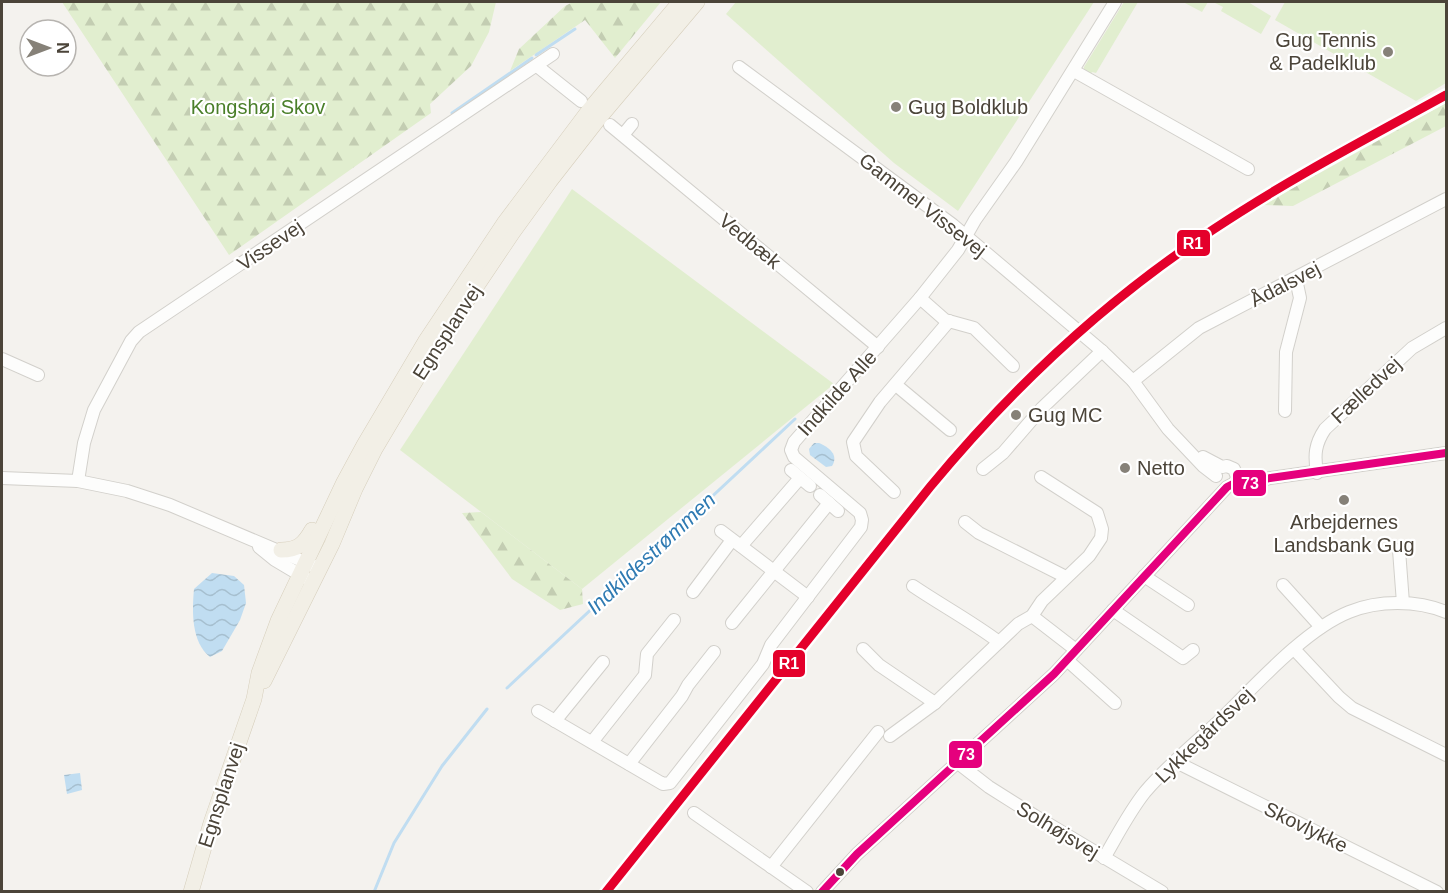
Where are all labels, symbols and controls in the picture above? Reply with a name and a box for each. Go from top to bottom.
north arrow [18,18,78,78]
place label: Gug Tennis & Padelklub [1269,29,1376,74]
text: N [54,42,71,54]
marker: Gug Tennis & Padelklub [1381,45,1395,59]
park label: Kongshøj Skov [191,96,325,118]
place label: Gug Boldklub [908,96,1028,118]
marker: Gug Boldklub [889,100,903,114]
street label: Gammel Vissevej [855,149,991,261]
street label: Vedbæk [715,209,786,274]
street label: Vissevej [233,215,307,275]
line badge: R1 [1176,229,1211,257]
text: R1 [1183,235,1203,252]
street label: Ådalsvej [1246,257,1324,311]
street label: Egnsplanvej [408,280,486,384]
street label: Indkilde Alle [793,346,881,440]
street label: Fælledvej [1327,352,1405,428]
place label: Gug MC [1028,404,1102,426]
marker: Gug MC [1009,408,1023,422]
place label: Netto [1137,457,1185,479]
marker: Netto [1118,461,1132,475]
line badge: 73 [1232,469,1267,497]
text: 73 [1241,475,1259,492]
water label: Indkildestrømmen [582,488,720,618]
marker: Arbejdernes Landsbank Gug [1337,493,1351,507]
place label: Arbejdernes Landsbank Gug [1273,511,1415,556]
line badge: R1 [772,649,806,678]
text: R1 [779,655,799,672]
street label: Lykkegårdsvej [1151,683,1257,787]
street label: Egnsplanvej [194,740,248,850]
line badge: 73 [948,740,983,769]
text: 73 [957,746,975,763]
street label: Solhøjsvej [1013,797,1103,863]
street label: Skovlykke [1261,797,1351,857]
unlabelled marker [834,866,846,878]

